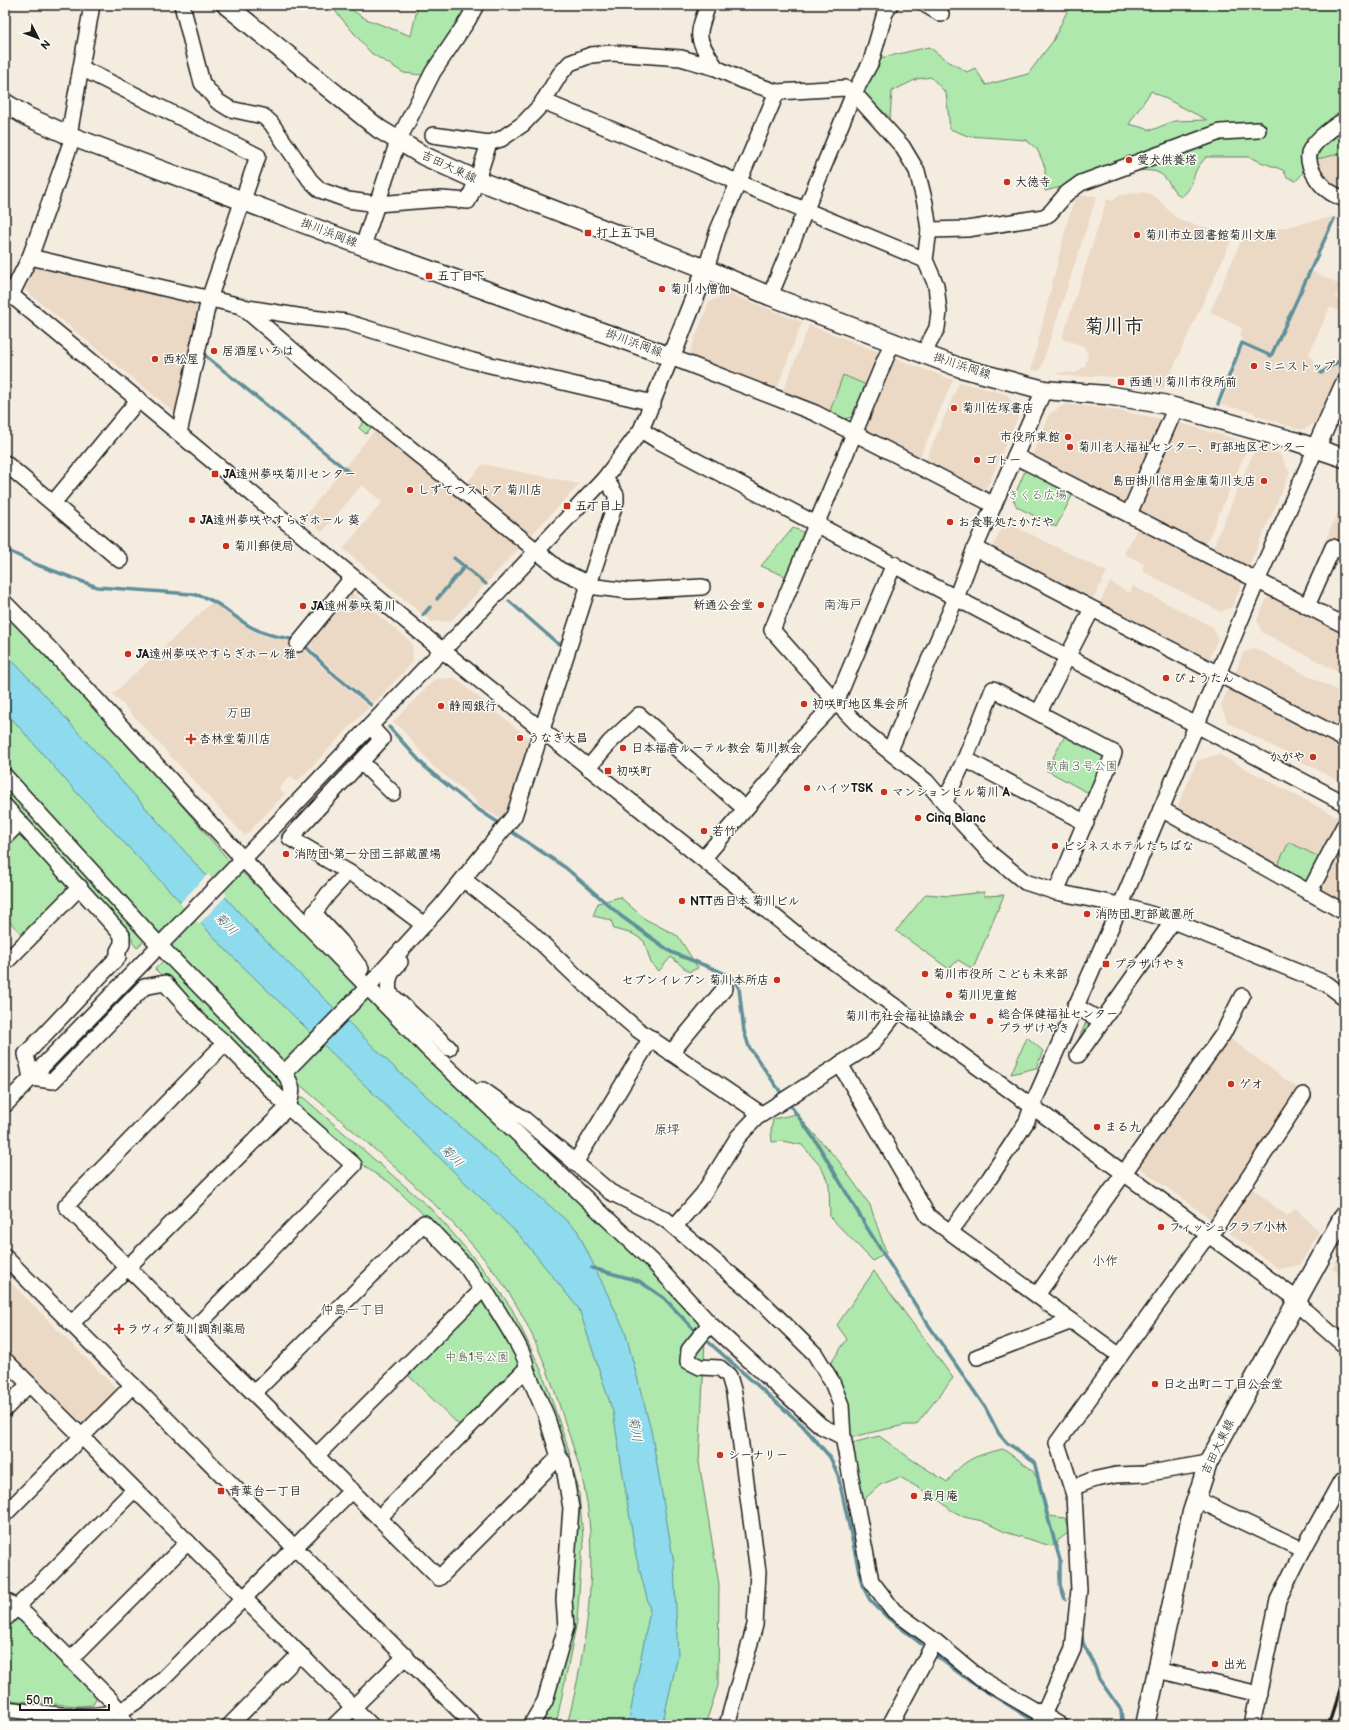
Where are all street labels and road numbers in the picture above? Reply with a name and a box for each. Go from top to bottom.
street label: 吉田大東線 [419,148,479,186]
street label: 掛川浜岡線 [298,215,360,251]
street label: 掛川浜岡線 [603,326,665,360]
street label: 掛川浜岡線 [931,350,993,382]
street label: 吉田大東線 [1198,1417,1238,1477]

